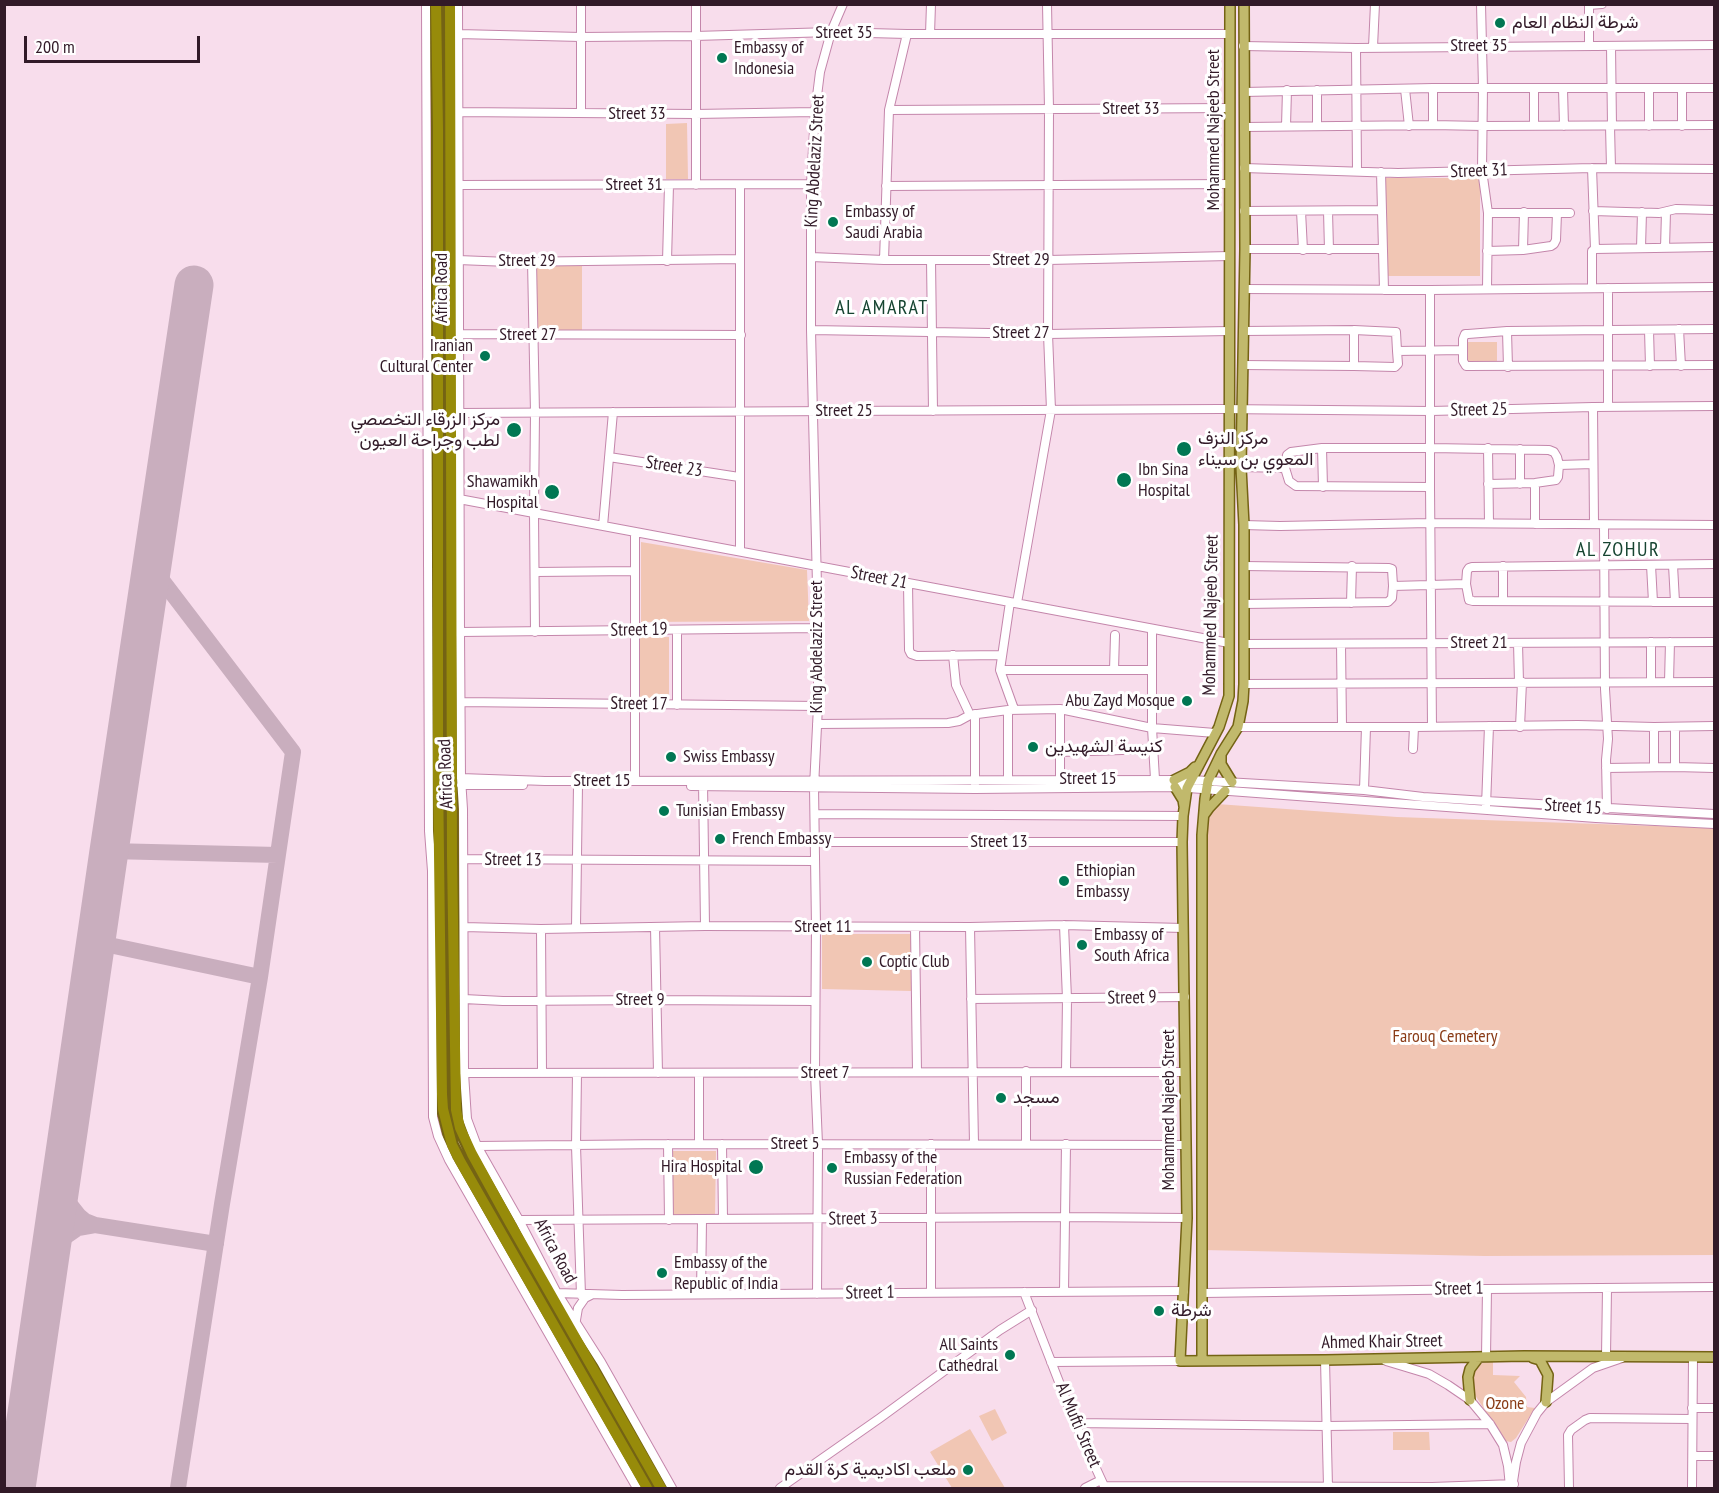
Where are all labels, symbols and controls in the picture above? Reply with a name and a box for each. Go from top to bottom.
place label: شرطة النظام العام [1512,12,1638,34]
marker: شرطة النظام العام [1493,16,1507,30]
street label: Street 35 [815,22,873,44]
scale bar [27,24,202,62]
text: 200 m [35,35,75,58]
street label: Street 35 [1450,35,1508,57]
place label: Embassy of Indonesia [734,37,803,80]
street label: Mohammed Najeeb Street [1203,49,1225,211]
marker: Embassy of Indonesia [715,51,729,65]
street label: King Abdelaziz Street [801,94,829,228]
street label: Street 33 [1102,98,1160,120]
street label: Street 33 [608,103,666,125]
street label: Street 31 [1450,159,1508,183]
street label: Street 31 [605,174,663,196]
place label: Embassy of Saudi Arabia [845,201,923,244]
marker: Embassy of Saudi Arabia [826,215,840,229]
street label: Street 29 [992,249,1050,271]
street label: Street 29 [498,250,556,272]
street label: Africa Road [431,253,453,323]
district label: AL AMARAT [835,296,929,320]
street label: Street 27 [992,322,1050,344]
street label: Street 27 [499,324,557,346]
place label: Iranian Cultural Center [380,335,473,378]
marker: Iranian Cultural Center [478,349,492,363]
street label: Street 25 [1450,399,1508,421]
street label: Street 25 [815,400,873,422]
place label: مركز الزرقاء التخصصي لطب وجراحة العيون [351,409,500,452]
marker: مركز الزرقاء التخصصي لطب وجراحة العيون [505,421,523,439]
place label: مركز النزف المعوي بن سيناء [1198,428,1313,470]
marker: مركز النزف المعوي بن سيناء [1175,440,1193,458]
street label: Street 23 [644,452,704,482]
place label: Ibn Sina Hospital [1138,459,1190,502]
place label: Shawamikh Hospital [467,471,538,514]
marker: Ibn Sina Hospital [1115,471,1133,489]
marker: Shawamikh Hospital [543,483,561,501]
street label: Mohammed Najeeb Street [1199,534,1223,696]
district label: AL ZOHUR [1576,538,1660,562]
street label: Street 21 [849,562,909,594]
street label: King Abdelaziz Street [806,580,828,714]
street label: Street 19 [610,619,668,641]
street label: Street 21 [1450,632,1508,654]
place label: Abu Zayd Mosque [1066,690,1175,712]
street label: Street 17 [610,693,668,715]
marker: Abu Zayd Mosque [1180,694,1194,708]
place label: كنيسة الشهيدين [1045,736,1163,758]
street label: Africa Road [434,739,458,809]
marker: كنيسة الشهيدين [1026,740,1040,754]
place label: Swiss Embassy [683,746,775,768]
marker: Swiss Embassy [664,750,678,764]
street label: Street 15 [1059,768,1117,790]
street label: Street 15 [573,770,631,792]
street label: Street 15 [1544,794,1602,820]
place label: Tunisian Embassy [676,800,784,822]
marker: Tunisian Embassy [657,804,671,818]
place label: French Embassy [732,828,831,850]
street label: Street 13 [970,831,1028,853]
marker: French Embassy [713,832,727,846]
street label: Street 13 [484,849,542,871]
place label: Ethiopian Embassy [1076,860,1135,902]
marker: Ethiopian Embassy [1057,874,1071,888]
street label: Street 11 [794,916,852,938]
place label: Embassy of South Africa [1094,924,1170,966]
marker: Embassy of South Africa [1075,938,1089,952]
place label: Coptic Club [879,951,949,973]
marker: Coptic Club [860,955,874,969]
street label: Street 9 [1107,987,1157,1009]
street label: Street 9 [615,989,665,1011]
park label: Farouq Cemetery [1392,1026,1498,1048]
street label: Mohammed Najeeb Street [1158,1029,1180,1191]
street label: Street 7 [800,1062,850,1084]
place label: مسجد [1013,1087,1060,1109]
marker: مسجد [994,1091,1008,1105]
street label: Street 5 [770,1133,820,1155]
place label: Embassy of the Russian Federation [844,1147,962,1190]
place label: Hira Hospital [661,1156,742,1178]
marker: Hira Hospital [747,1158,765,1176]
marker: Embassy of the Russian Federation [825,1161,839,1175]
street label: Street 3 [828,1208,878,1230]
street label: Africa Road [529,1215,581,1287]
place label: Embassy of the Republic of India [674,1252,778,1294]
marker: Embassy of the Republic of India [655,1266,669,1280]
street label: Street 1 [1434,1278,1484,1300]
street label: Street 1 [845,1282,895,1304]
place label: شرطة [1171,1300,1212,1322]
marker: شرطة [1152,1304,1166,1318]
street label: Ahmed Khair Street [1321,1330,1443,1354]
place label: All Saints Cathedral [938,1334,998,1376]
marker: All Saints Cathedral [1003,1348,1017,1362]
street label: Al Mufti Street [1050,1379,1106,1471]
park label: Ozone [1486,1393,1524,1415]
place label: ملعب اكاديمية كرة القدم [784,1459,956,1481]
marker: ملعب اكاديمية كرة القدم [961,1463,975,1477]

